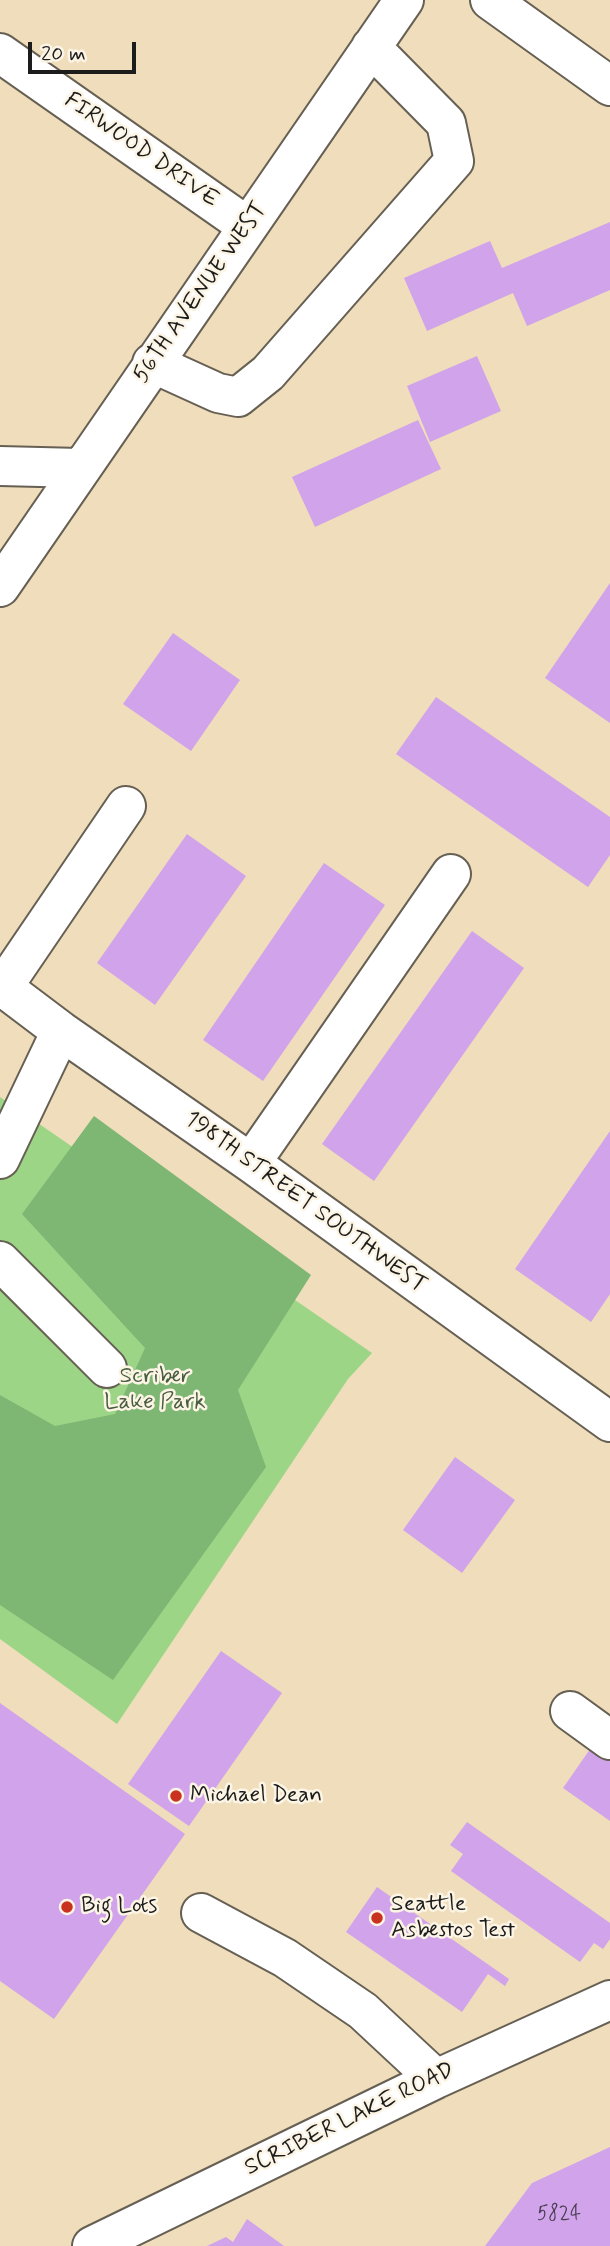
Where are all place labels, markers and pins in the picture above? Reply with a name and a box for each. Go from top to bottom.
place label: Michael Dean [190,1782,322,1810]
marker: Michael Dean [168,1788,184,1804]
place label: Seattle Asbestos Test [391,1891,515,1945]
place label: Big Lots [81,1893,157,1921]
marker: Big Lots [59,1899,75,1915]
marker: Seattle Asbestos Test [369,1910,385,1926]

